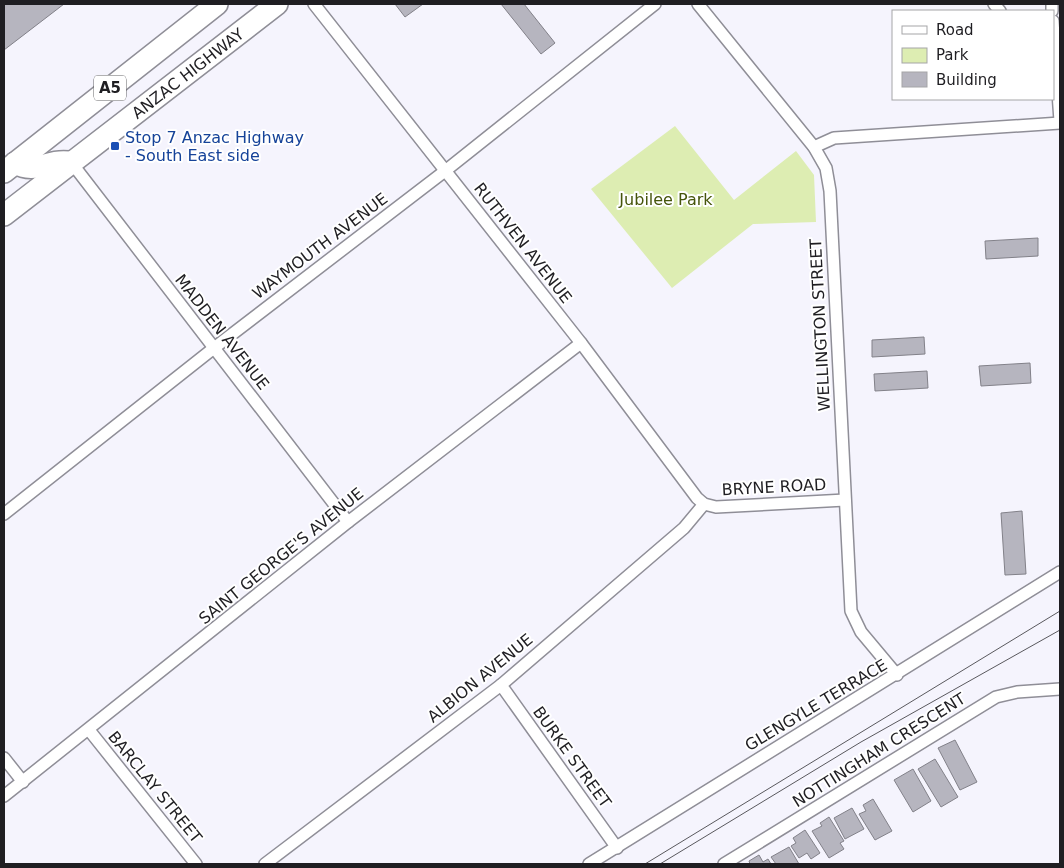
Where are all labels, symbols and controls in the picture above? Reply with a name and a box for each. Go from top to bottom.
legend [892,10,1054,100]
text: Road [936,21,974,39]
street label: ANZAC HIGHWAY [128,24,248,122]
text: Park [936,46,969,64]
text: Building [936,71,997,89]
road number: A5 [94,76,126,100]
place label: Stop 7 Anzac Highway - South East side [125,128,304,165]
marker: Stop 7 Anzac Highway - South East side [109,140,121,152]
street label: RUTHVEN AVENUE [470,179,576,307]
street label: WAYMOUTH AVENUE [249,189,391,303]
park label: Jubilee Park [618,190,713,209]
street label: WELLINGTON STREET [806,238,834,412]
street label: MADDEN AVENUE [171,270,273,394]
street label: BRYNE ROAD [721,475,827,499]
street label: SAINT GEORGE'S AVENUE [195,484,367,628]
street label: ALBION AVENUE [424,630,536,726]
street label: GLENGYLE TERRACE [742,655,890,755]
street label: NOTTINGHAM CRESCENT [789,689,969,811]
street label: BURKE STREET [529,703,615,812]
street label: BARCLAY STREET [104,727,206,847]

